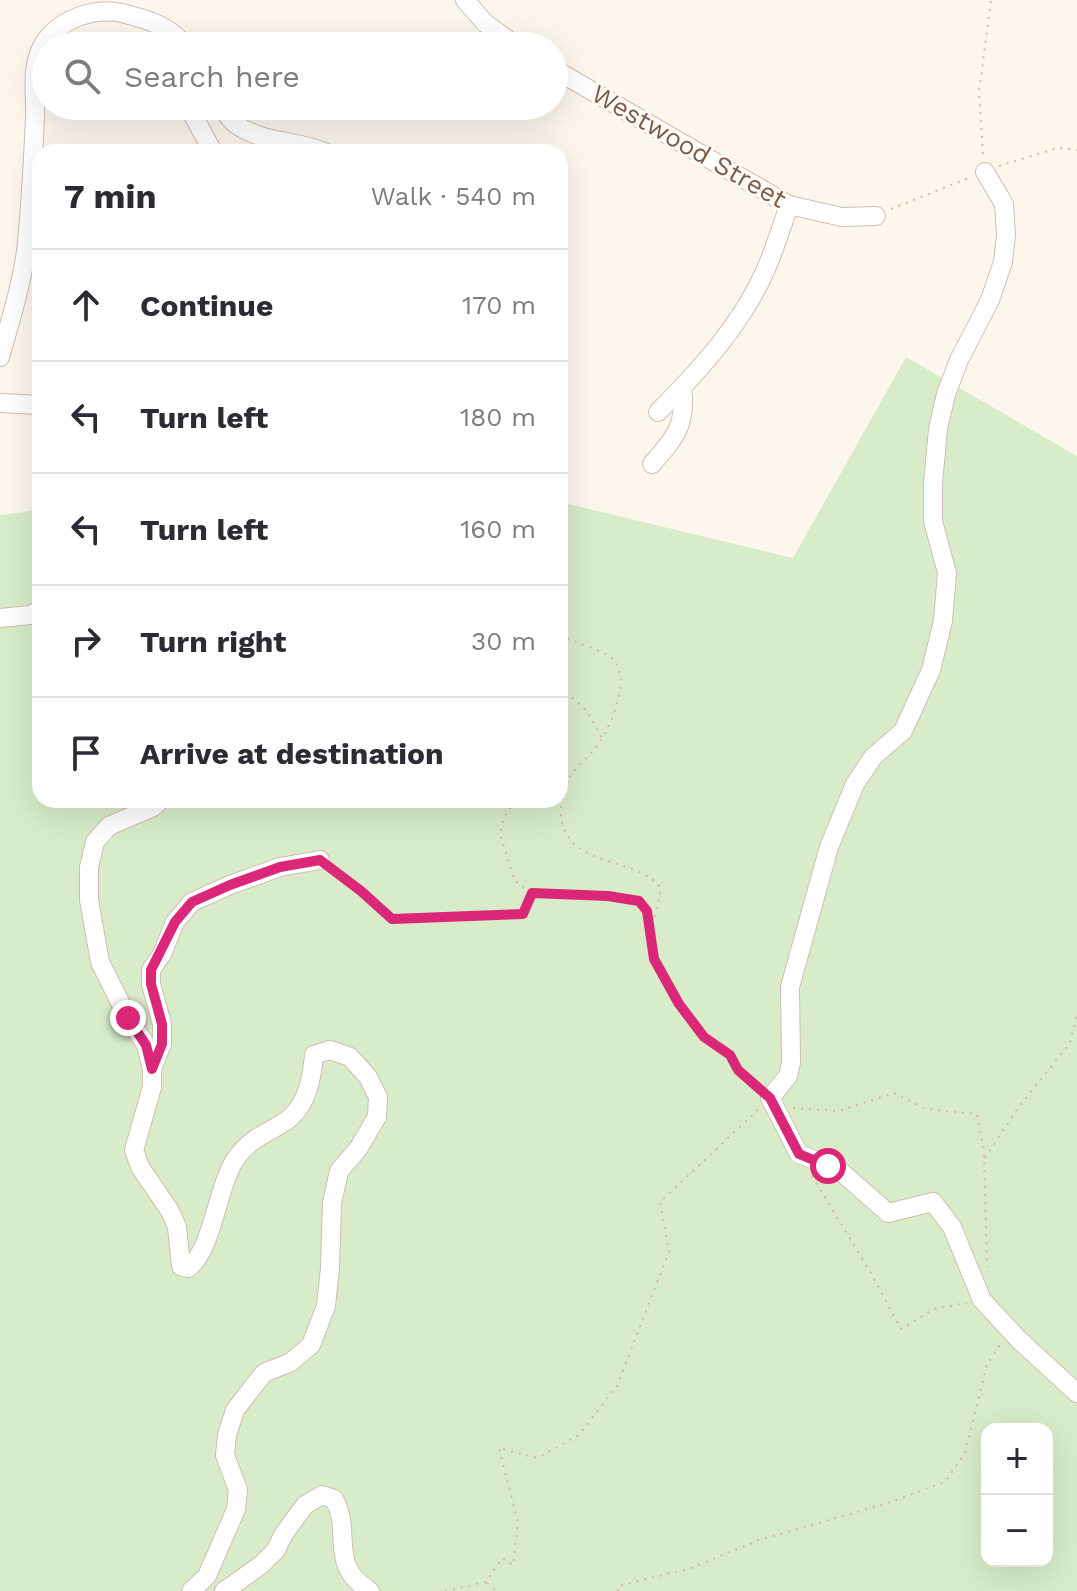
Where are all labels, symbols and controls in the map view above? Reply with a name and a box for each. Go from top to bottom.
search box [32,32,568,120]
icon: search [60,54,104,98]
text: Search here [124,59,300,94]
street label: Westwood Street [586,78,792,214]
text: 7 min [64,176,157,216]
text: Walk · 540 m [371,181,536,211]
icon: ahead [64,283,108,327]
text: Continue [140,288,273,323]
text: 170 m [462,290,536,320]
icon: left [64,395,108,439]
text: Turn left [140,400,268,435]
text: 180 m [460,402,536,432]
icon: left [64,507,108,551]
text: Turn left [140,512,268,547]
text: 160 m [460,514,536,544]
icon: right [64,619,108,663]
text: Turn right [140,624,286,659]
text: 30 m [471,626,536,656]
icon: arrive [64,731,108,775]
text: Arrive at destination [140,736,444,771]
route end [110,1000,146,1036]
route start [810,1148,846,1184]
map controls [981,1423,1053,1567]
button: + [981,1423,1053,1495]
button: − [981,1495,1053,1567]

